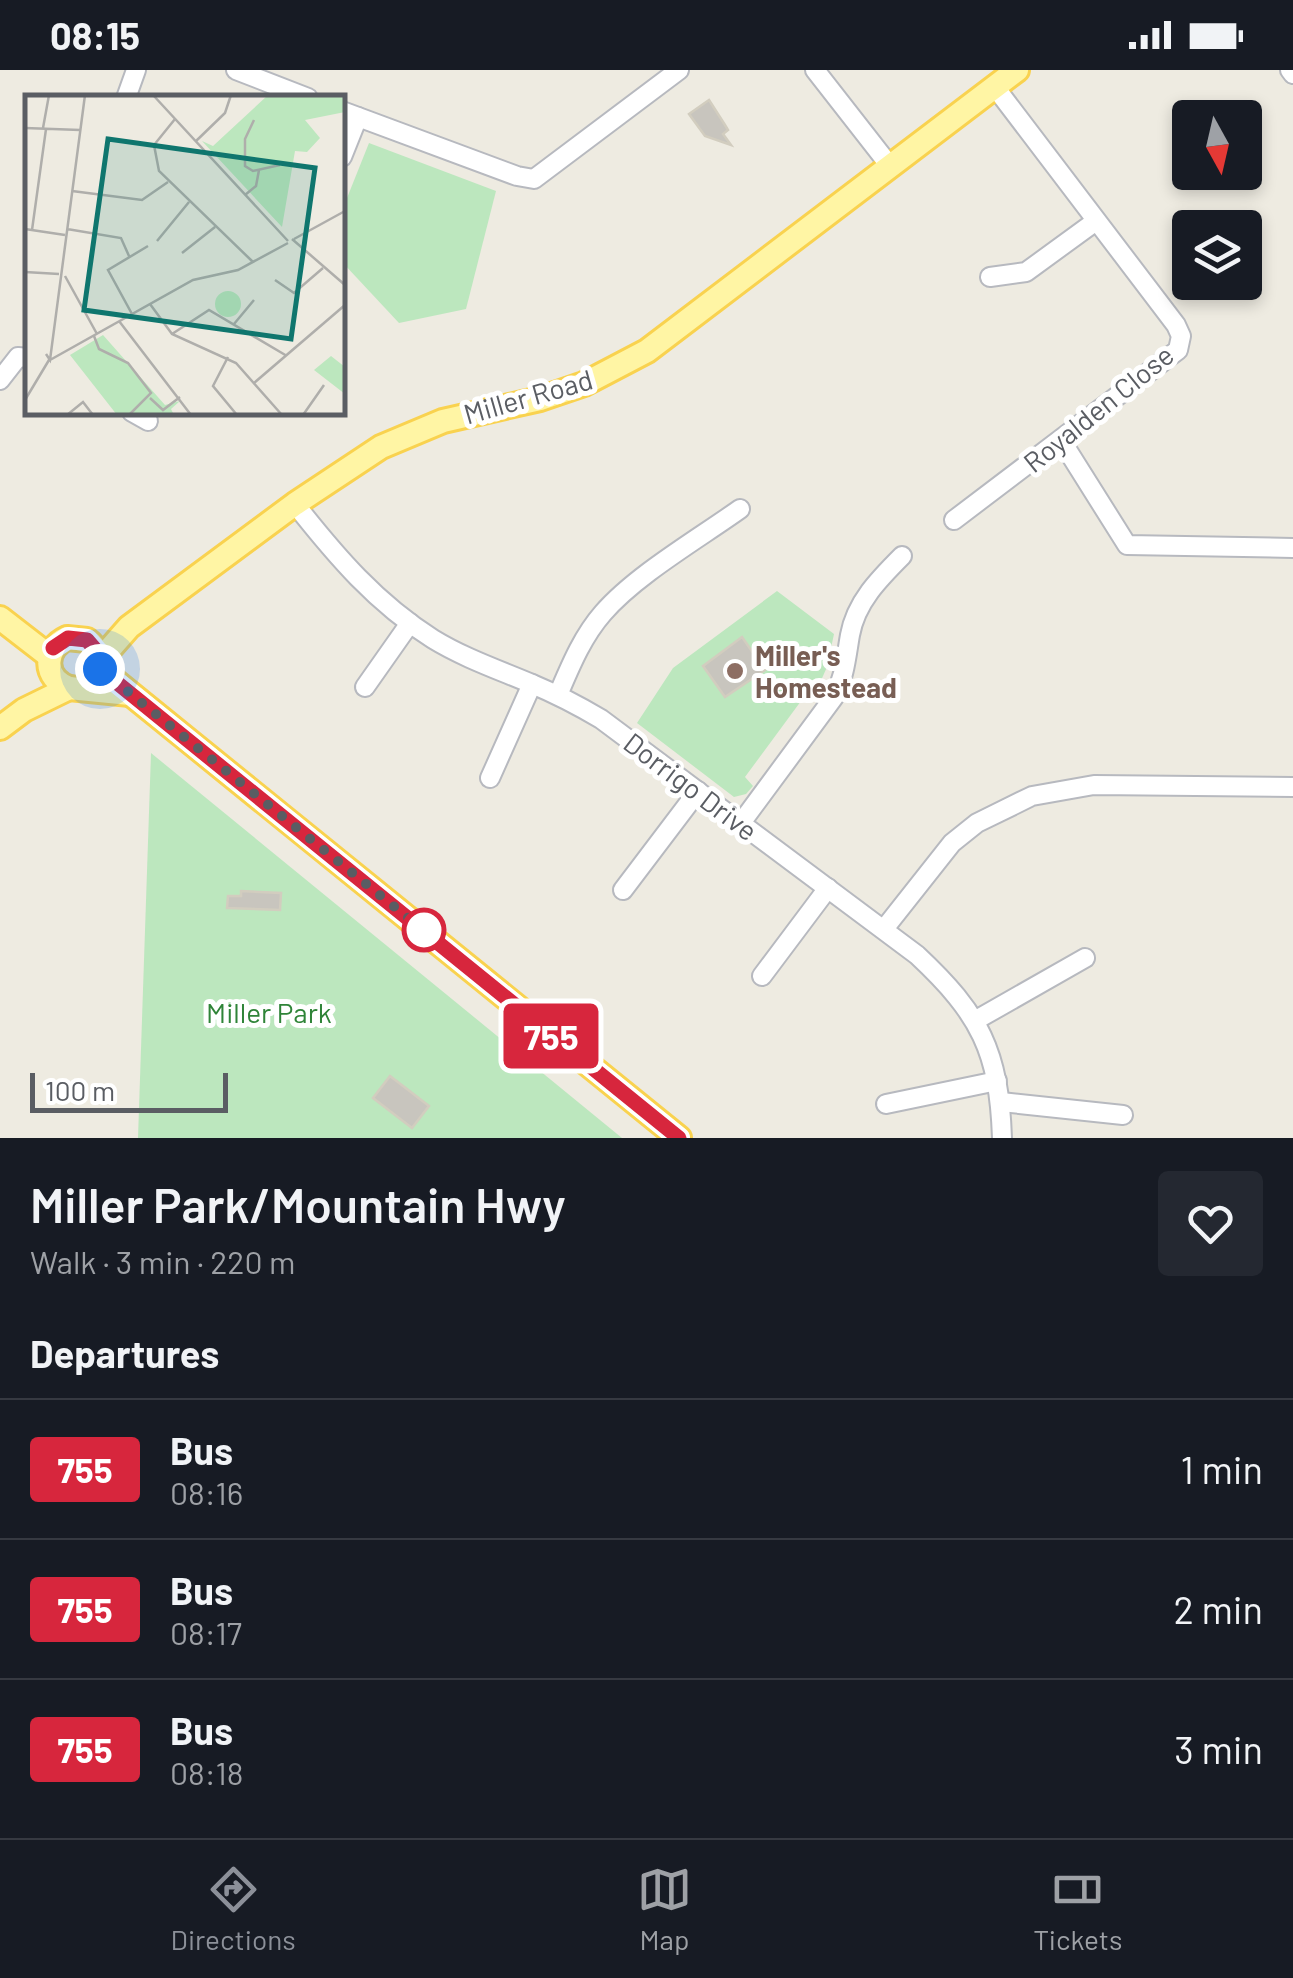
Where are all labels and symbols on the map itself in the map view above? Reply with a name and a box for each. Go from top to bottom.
inset map [25,95,345,415]
north arrow [1172,100,1262,190]
street label: Royalden Close [1016,337,1180,479]
street label: Miller Road [460,361,596,431]
place label: Miller's Homestead [755,638,897,704]
your location [75,644,125,694]
marker: Miller's Homestead [724,660,746,682]
street label: Dorrigo Drive [618,725,764,847]
unlabelled marker [403,909,445,951]
park label: Miller Park [206,995,332,1029]
line badge: 755 [494,1004,608,1068]
scale bar [30,1068,228,1112]

